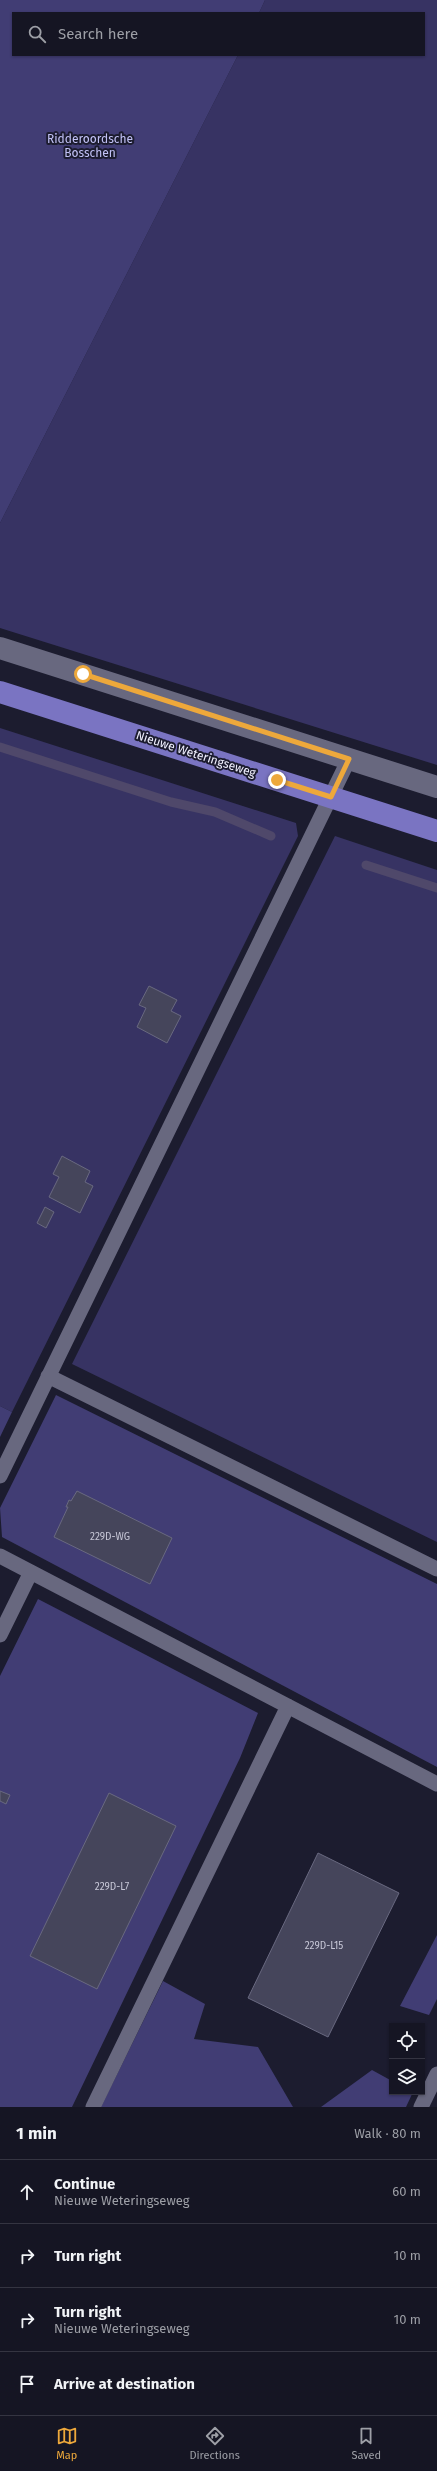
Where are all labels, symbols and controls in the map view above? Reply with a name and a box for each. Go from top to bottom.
search box [12,12,425,56]
icon: search [26,23,48,45]
text: Search here [58,25,138,43]
park label: Ridderoordsche Bosschen [47,132,133,160]
route start [74,665,92,683]
street label: Nieuwe Weteringseweg [134,728,258,780]
route end [268,771,286,789]
house number: 229D-WG [90,1531,130,1543]
house number: 229D-L7 [95,1881,130,1893]
house number: 229D-L15 [305,1940,343,1952]
map controls [389,2023,425,2095]
button: locate [389,2023,425,2059]
button: layers [389,2059,425,2095]
text: 1 min [16,2123,57,2144]
text: Walk · 80 m [354,2126,421,2141]
text: Continue [54,2175,115,2193]
icon: ahead [16,2181,38,2203]
text: 60 m [392,2184,421,2199]
text: Nieuwe Weteringseweg [54,2193,190,2208]
icon: right [16,2245,38,2267]
text: Turn right [54,2247,121,2265]
text: 10 m [394,2248,421,2263]
text: Turn right [54,2303,121,2321]
icon: right [16,2309,38,2331]
text: 10 m [394,2312,421,2327]
text: Nieuwe Weteringseweg [54,2321,190,2336]
icon: arrive [16,2373,38,2395]
text: Arrive at destination [54,2375,195,2393]
tab: Map [56,2425,78,2462]
tab: Directions [189,2425,240,2462]
tab: Saved [351,2425,381,2462]

